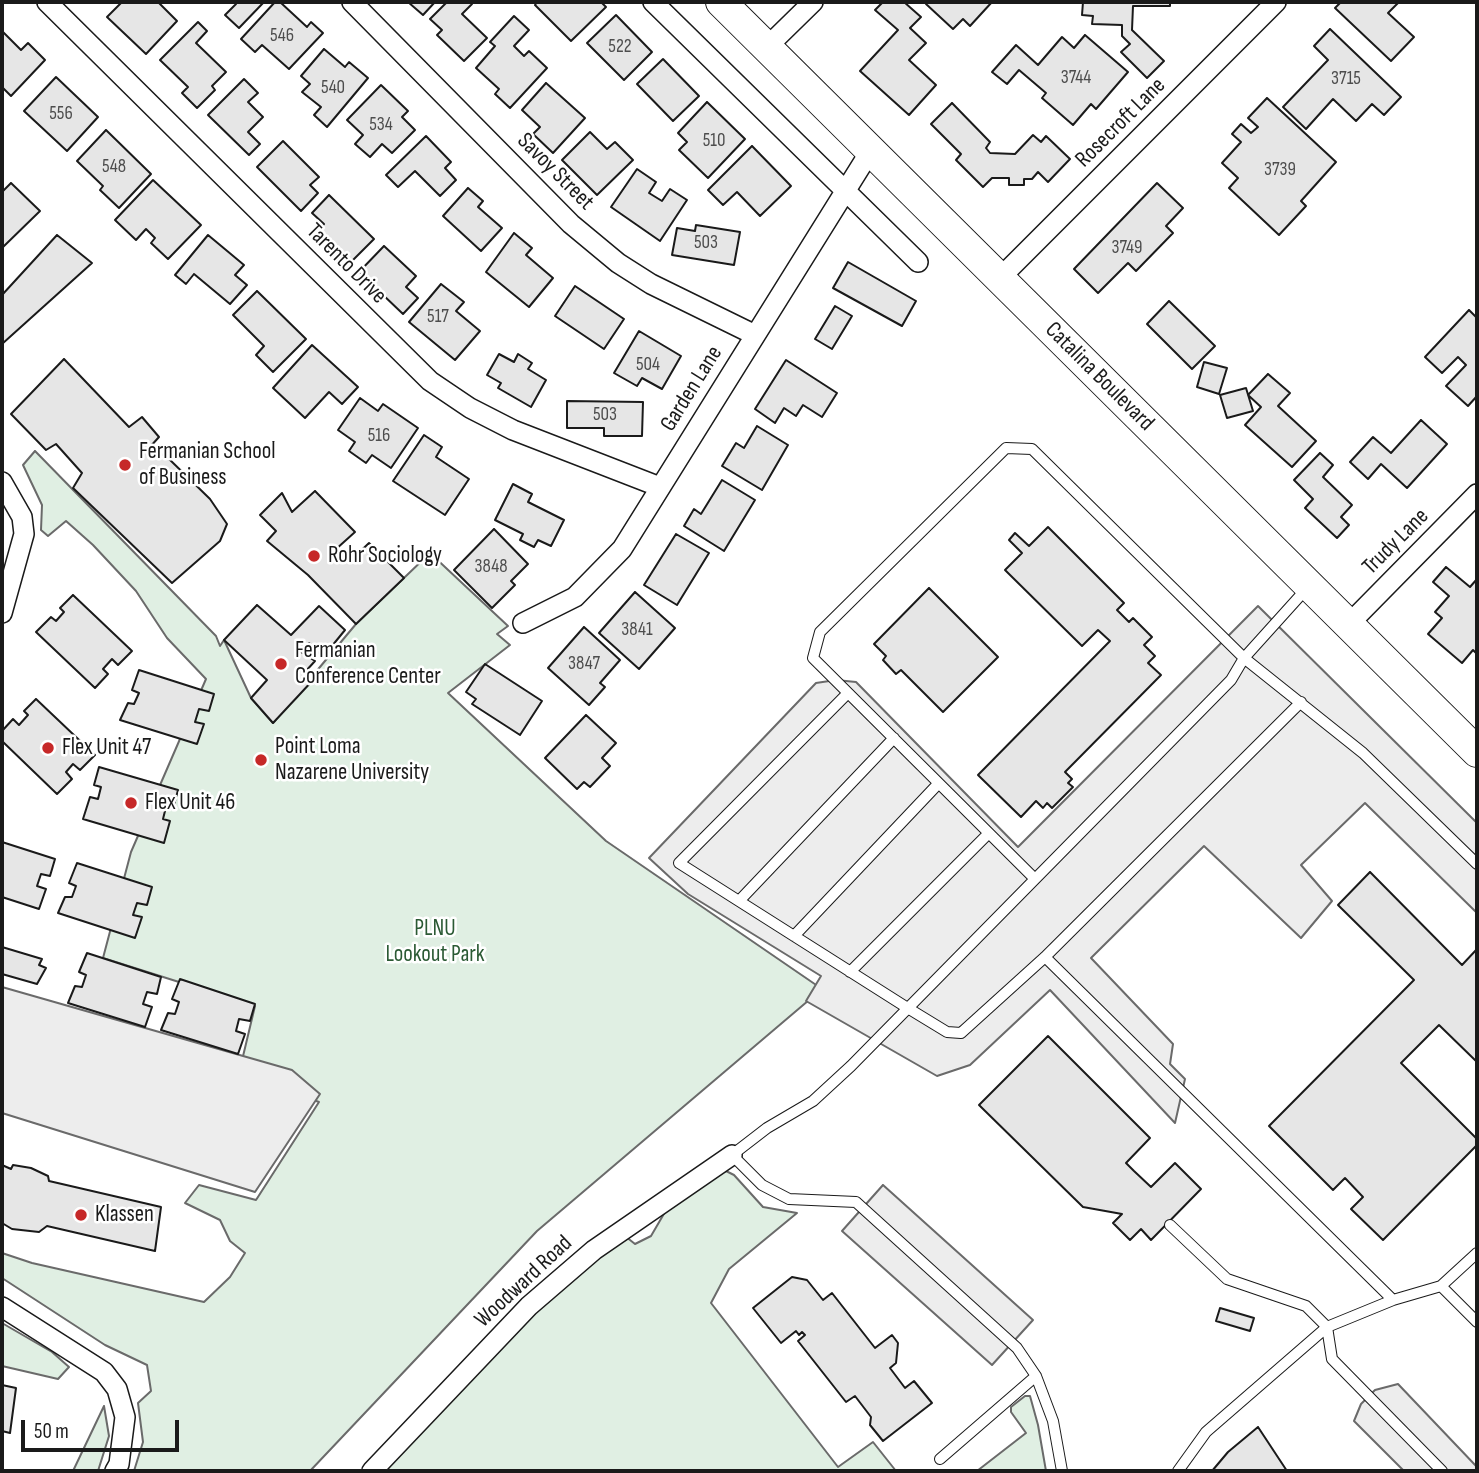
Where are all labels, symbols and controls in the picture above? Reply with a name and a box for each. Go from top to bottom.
house number: 546 [270,25,294,47]
house number: 522 [608,36,632,58]
house number: 3744 [1061,67,1091,89]
house number: 3715 [1331,68,1361,90]
street label: Rosecroft Lane [1070,72,1172,174]
house number: 540 [321,77,345,99]
house number: 556 [49,103,73,125]
house number: 534 [369,114,393,136]
street label: Savoy Street [511,128,599,216]
house number: 510 [703,130,725,152]
house number: 548 [102,156,126,178]
house number: 3739 [1264,159,1296,181]
street label: Tarento Drive [300,218,392,310]
house number: 503 [694,232,718,254]
house number: 3749 [1112,237,1142,259]
house number: 517 [427,306,449,328]
street label: Catalina Boulevard [1039,317,1159,437]
street label: Garden Lane [655,341,729,437]
house number: 504 [636,354,660,376]
house number: 503 [593,404,617,426]
house number: 516 [368,425,390,447]
place label: Fermanian School of Business [139,438,276,492]
marker: Fermanian School of Business [117,457,133,473]
street label: Trudy Lane [1357,503,1435,581]
place label: Rohr Sociology [328,542,442,570]
marker: Rohr Sociology [306,548,322,564]
house number: 3848 [475,556,507,578]
house number: 3841 [621,619,653,641]
place label: Fermanian Conference Center [295,637,441,691]
house number: 3847 [568,653,600,675]
marker: Fermanian Conference Center [273,656,289,672]
place label: Point Loma Nazarene University [275,733,429,787]
place label: Flex Unit 47 [62,734,151,762]
marker: Flex Unit 47 [40,740,56,756]
marker: Point Loma Nazarene University [253,752,269,768]
place label: Flex Unit 46 [145,789,235,817]
marker: Flex Unit 46 [123,795,139,811]
park label: PLNU Lookout Park [385,915,485,969]
place label: Klassen [95,1201,154,1229]
marker: Klassen [73,1207,89,1223]
street label: Woodward Road [470,1230,578,1334]
scale bar [24,1406,182,1450]
text: 50 m [34,1419,69,1444]

